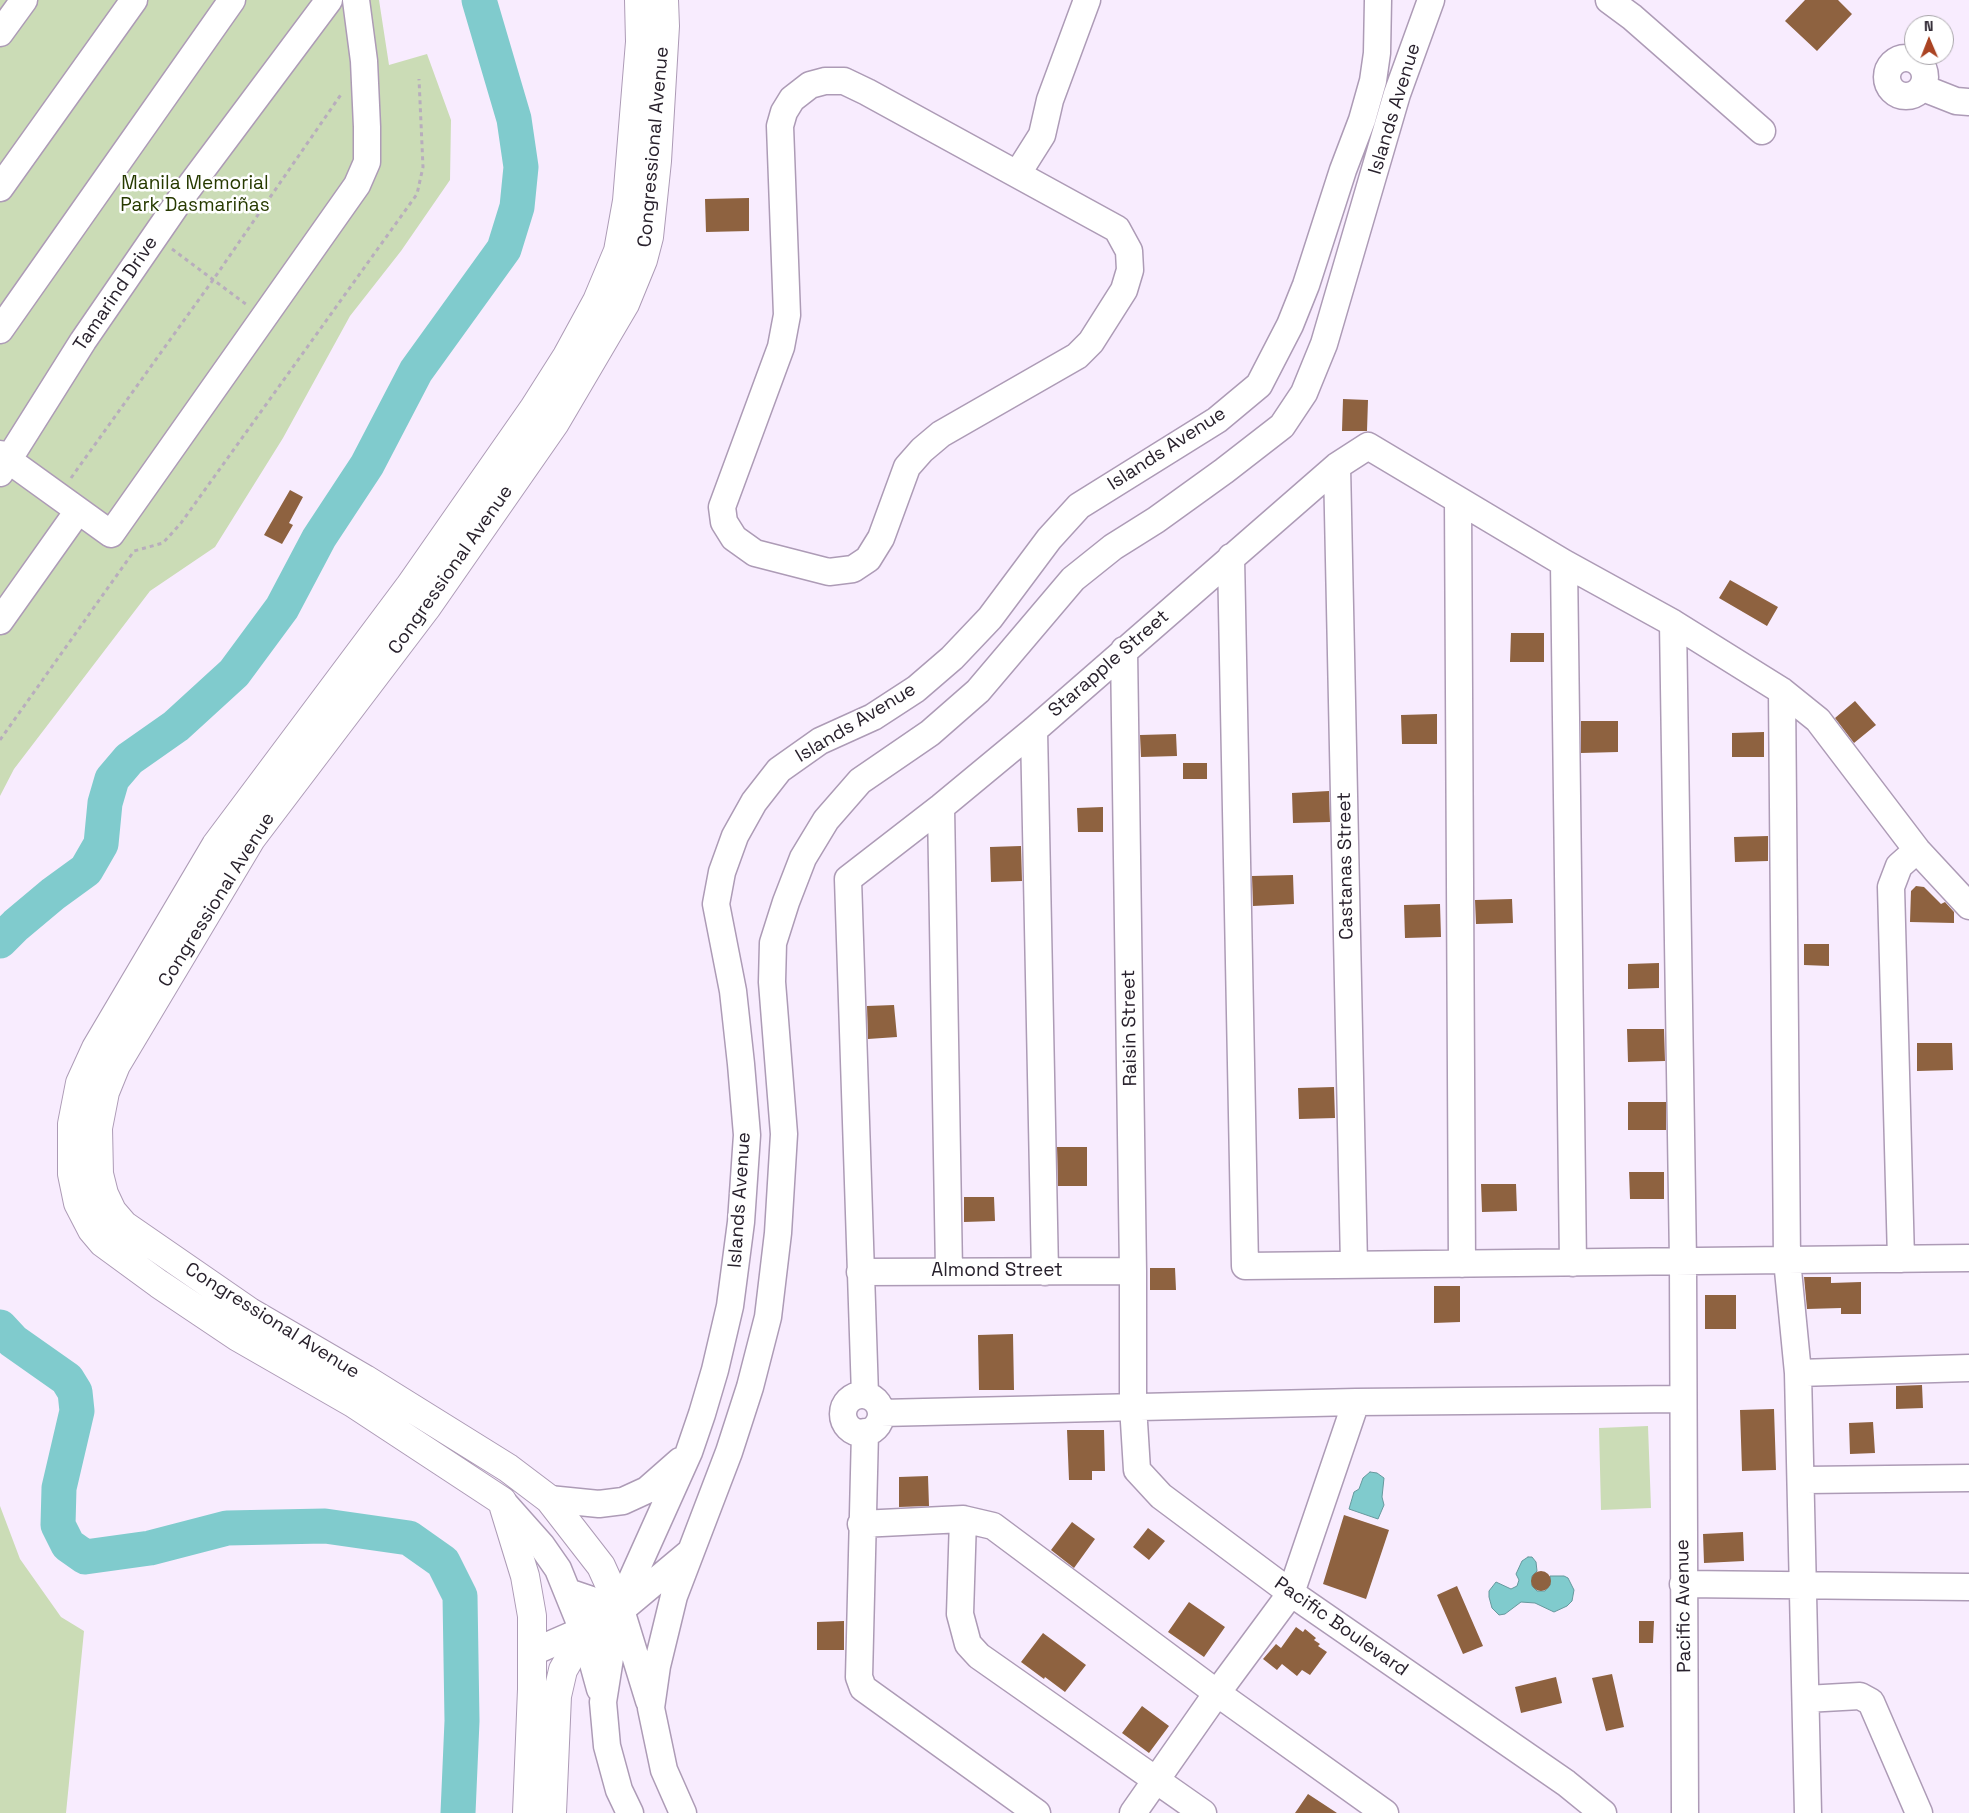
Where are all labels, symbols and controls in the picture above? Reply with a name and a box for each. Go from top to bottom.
north arrow [1904,15,1954,65]
text: N [1924,17,1934,35]
street label: Islands Avenue [1364,41,1426,177]
street label: Congressional Avenue [634,46,674,248]
park label: Manila Memorial Park Dasmariñas [120,173,270,217]
street label: Tamarind Drive [69,232,163,356]
street label: Islands Avenue [1104,402,1230,496]
street label: Congressional Avenue [384,481,518,659]
street label: Starapple Street [1044,605,1174,723]
street label: Islands Avenue [792,678,920,768]
street label: Castanas Street [1333,792,1359,940]
street label: Congressional Avenue [154,809,280,991]
street label: Raisin Street [1118,969,1142,1087]
street label: Islands Avenue [724,1131,756,1269]
street label: Congressional Avenue [181,1258,363,1384]
street label: Almond Street [931,1260,1063,1282]
street label: Pacific Avenue [1671,1539,1697,1673]
street label: Pacific Boulevard [1270,1572,1412,1682]

